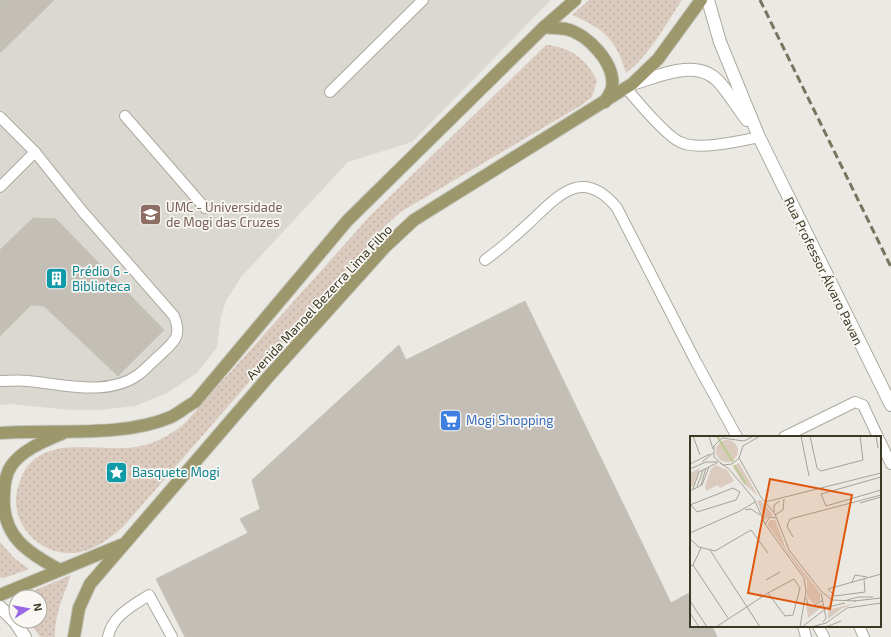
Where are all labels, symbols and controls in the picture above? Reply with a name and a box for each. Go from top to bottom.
street label: Rua Professor Álvaro Pavan [781,194,868,348]
place label: UMC - Universidade de Mogi das Cruzes [166,199,282,230]
school or university icon: UMC - Universidade de Mogi das Cruzes [137,201,163,227]
street label: Avenida Manoel Bezerra Lima Filho [243,221,395,383]
place label: Prédio 6 - Biblioteca [72,263,131,294]
building icon: Prédio 6 - Biblioteca [44,265,70,291]
supermarket icon: Mogi Shopping [437,407,463,433]
place label: Mogi Shopping [466,412,554,428]
inset map [690,436,881,627]
place icon: Basquete Mogi [103,459,129,485]
place label: Basquete Mogi [132,464,220,480]
north arrow [8,589,48,629]
text: N [31,602,45,612]

